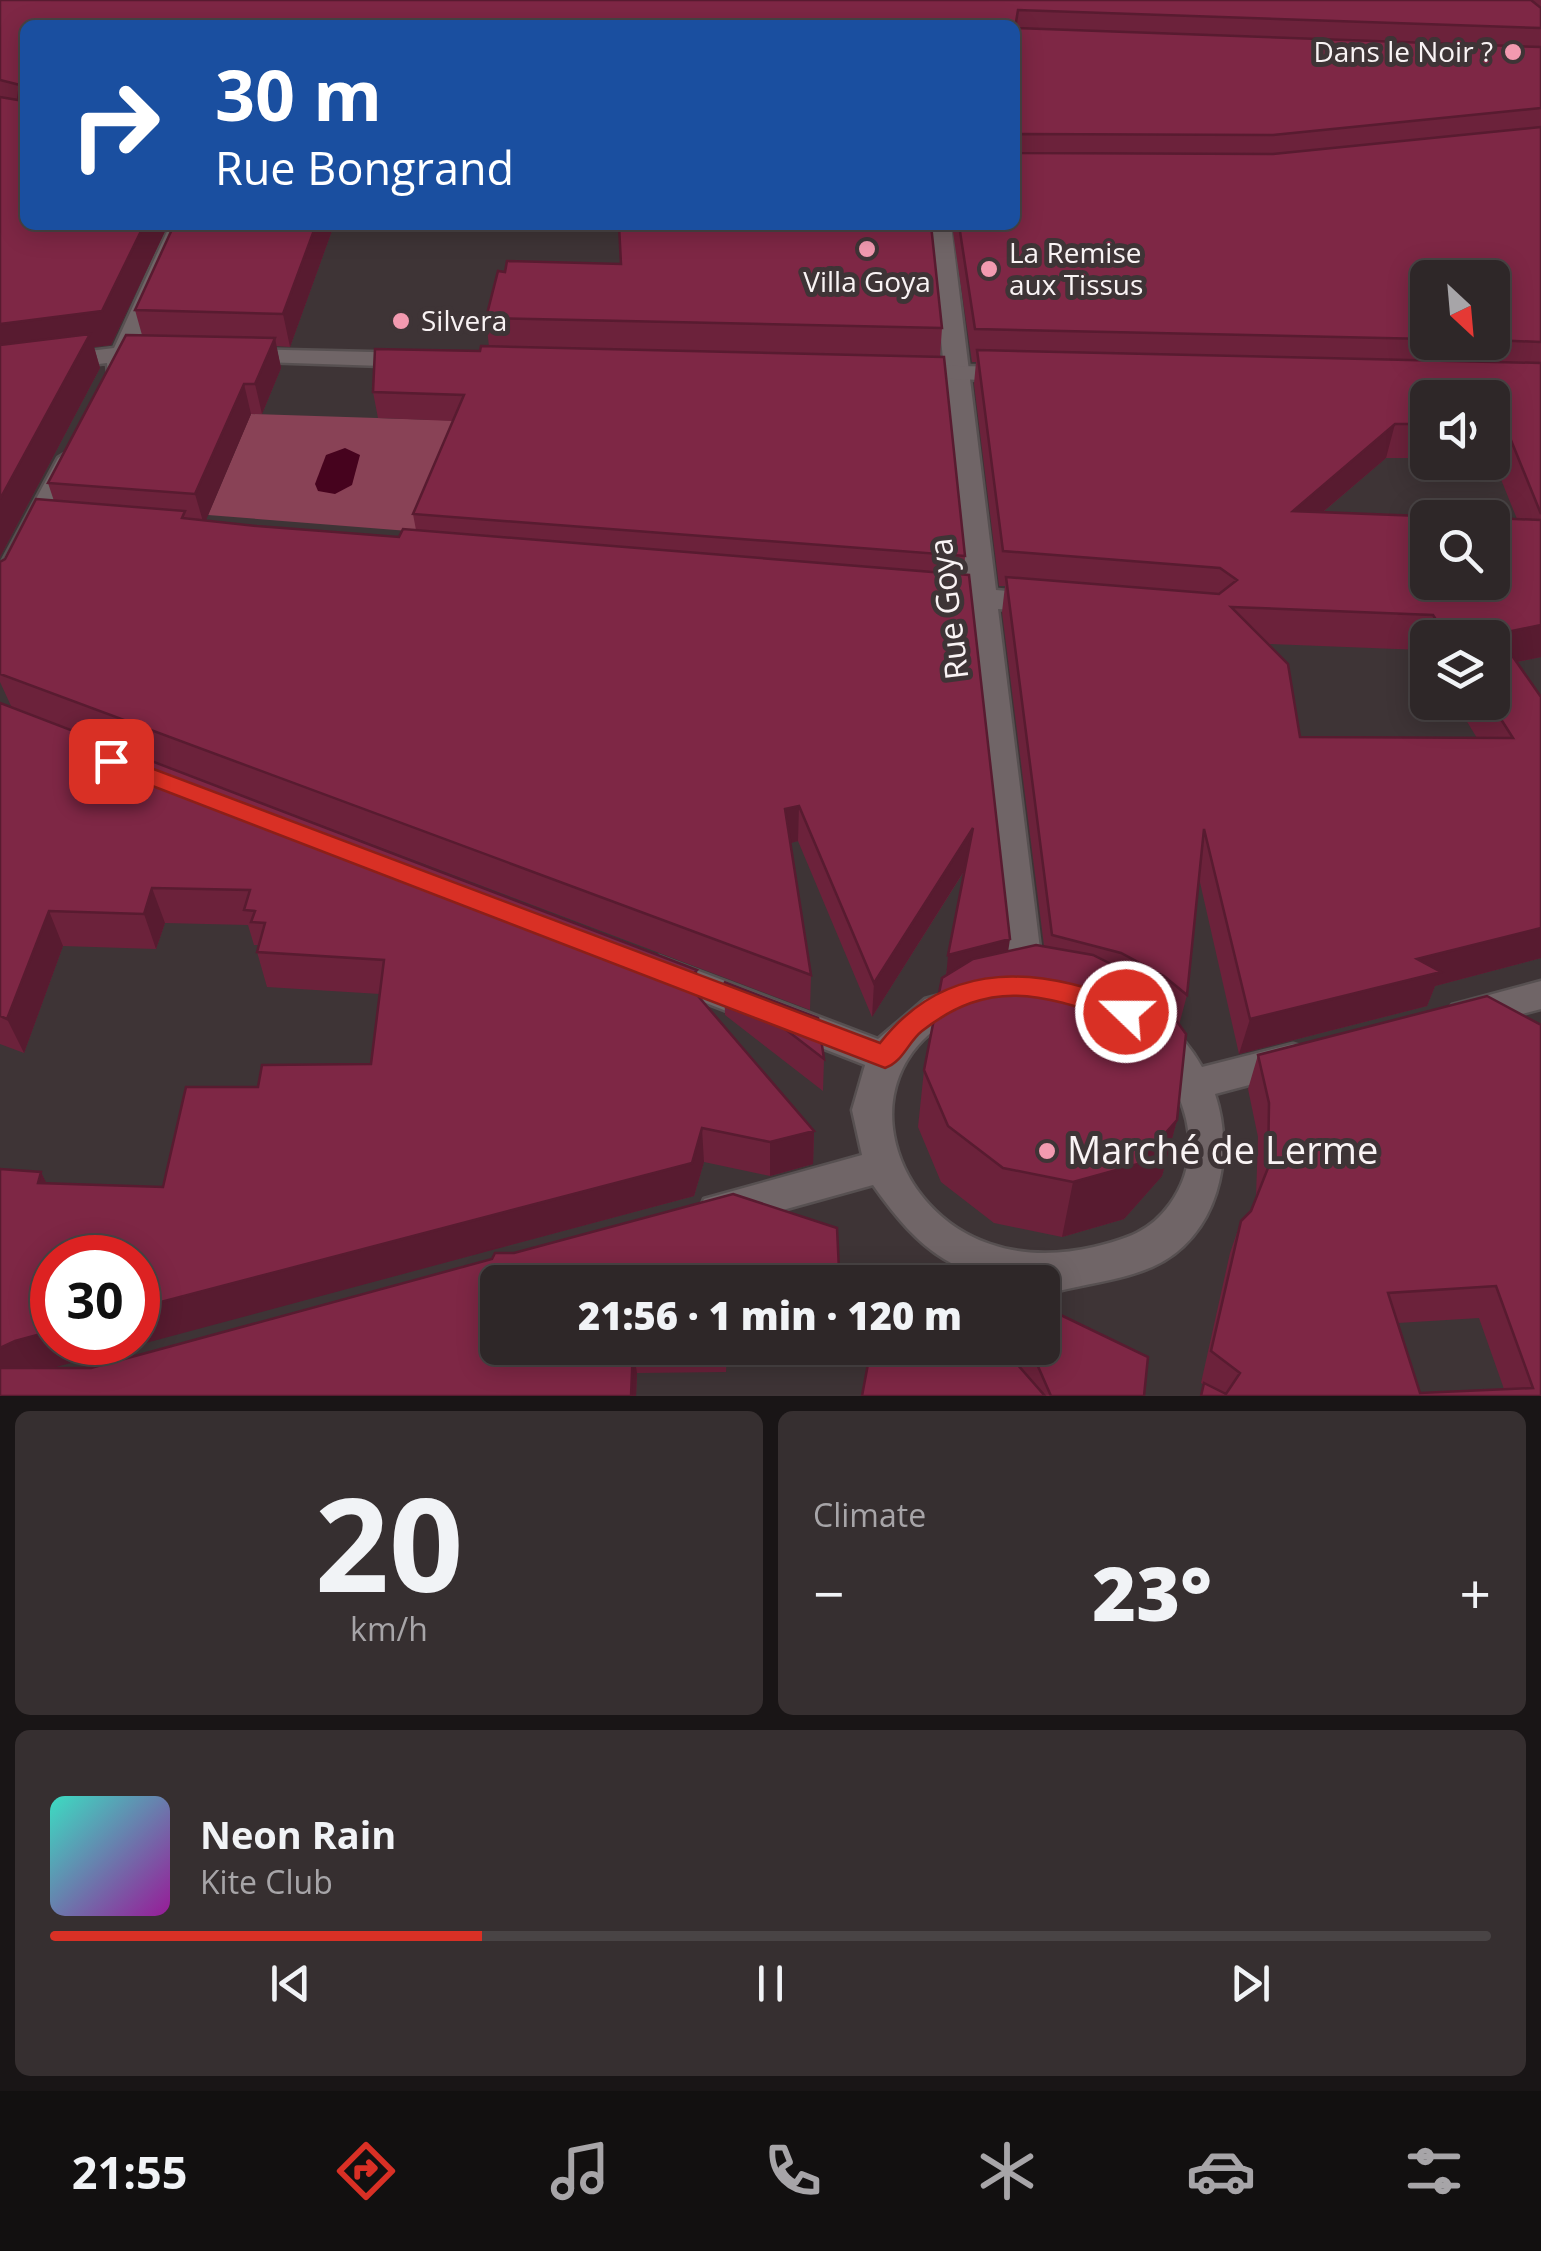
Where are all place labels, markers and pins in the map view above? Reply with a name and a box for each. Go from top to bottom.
place label: Dans le Noir ? [1313,32,1493,70]
marker: Dans le Noir ? [1502,41,1524,63]
place label: La Remise aux Tissus [1009,233,1143,303]
marker: Villa Goya [856,238,878,260]
marker: La Remise aux Tissus [978,258,1000,280]
place label: Villa Goya [803,262,931,300]
place label: Silvera [421,301,507,339]
marker: Silvera [390,310,412,332]
pin [69,719,154,804]
place label: Marché de Lerme [1067,1123,1378,1175]
marker: Marché de Lerme [1036,1140,1058,1162]

